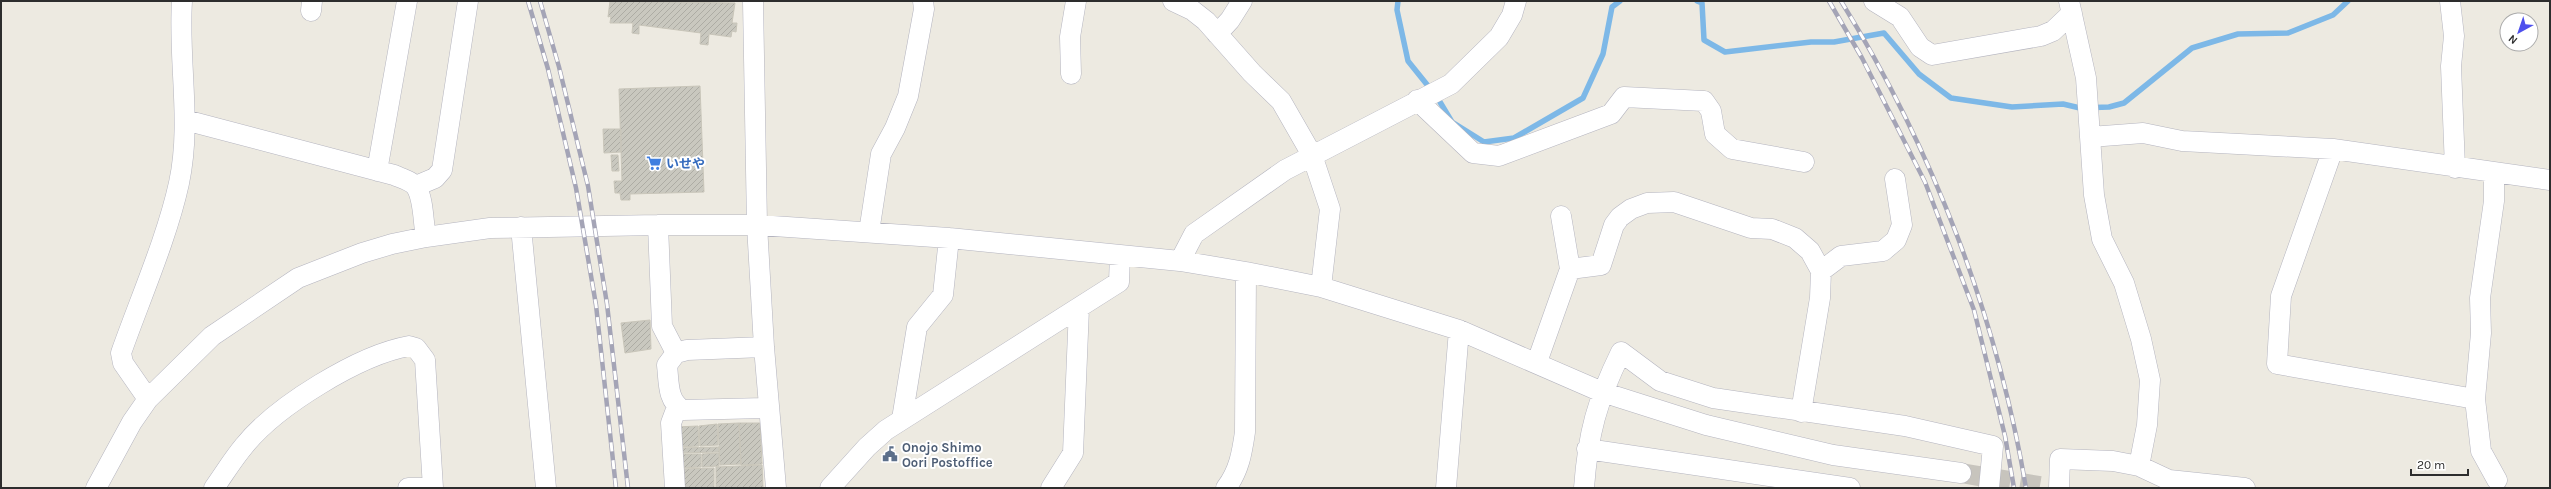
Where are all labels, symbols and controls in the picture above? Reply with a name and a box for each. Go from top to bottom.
north arrow [2499,12,2539,52]
text: N [2506,32,2520,47]
supermarket icon: いせや [645,154,663,172]
place label: いせや [666,156,705,171]
place label: Onojo Shimo Oori Postoffice [902,440,993,470]
public building icon: Onojo Shimo Oori Postoffice [881,445,899,463]
scale bar [2411,451,2468,477]
text: 20 m [2417,458,2445,472]

